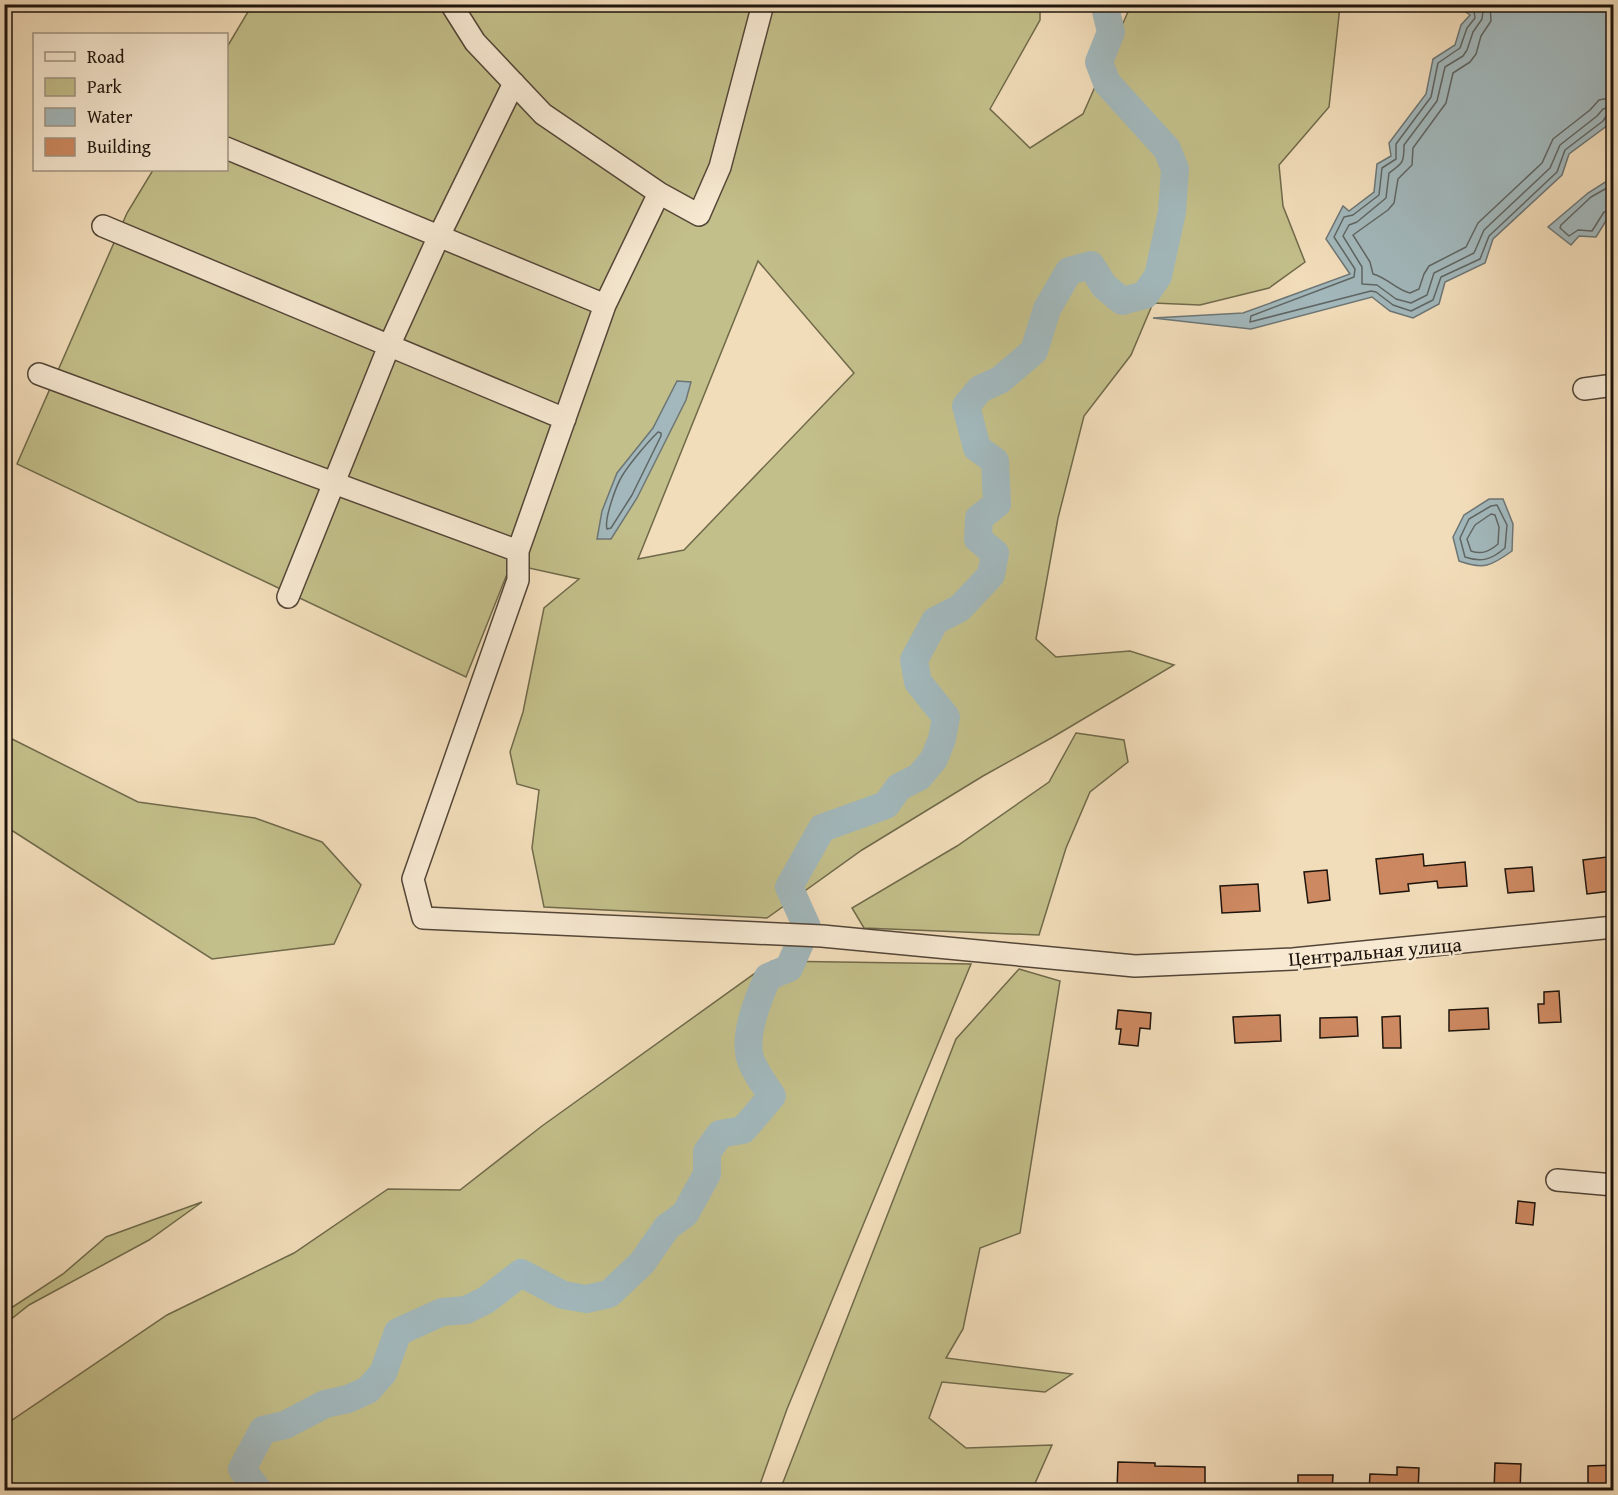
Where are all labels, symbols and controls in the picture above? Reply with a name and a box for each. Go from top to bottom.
legend [33,33,228,171]
text: Road [87,43,125,70]
text: Park [87,73,123,100]
text: Water [87,103,133,130]
text: Building [87,133,151,160]
street label: Центральная улица [1287,929,1463,973]

